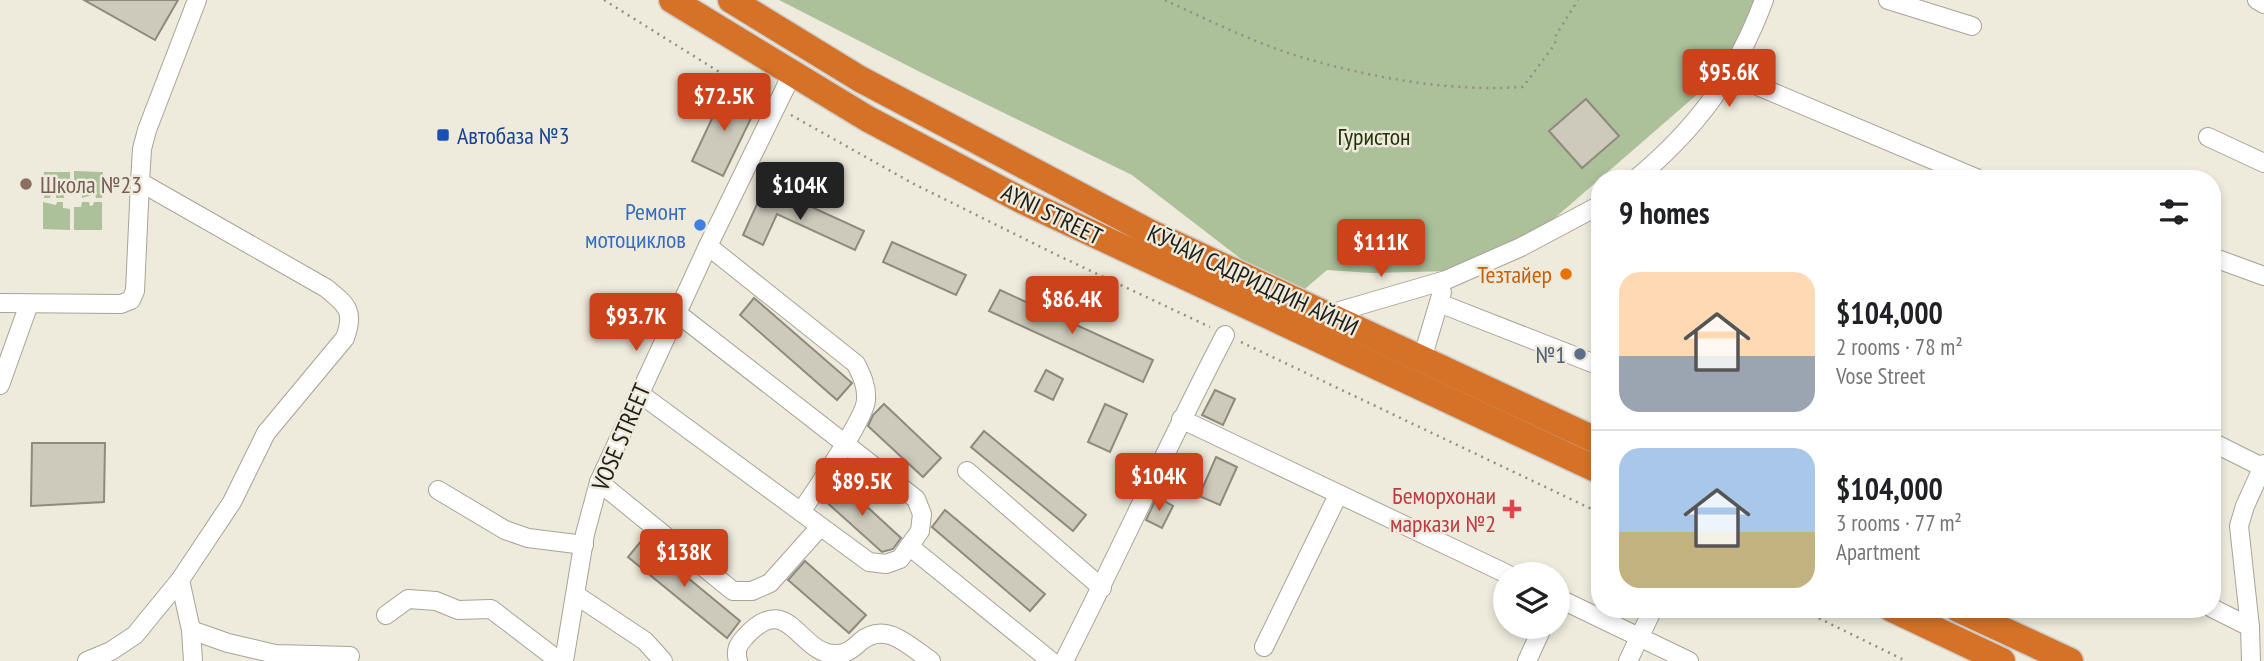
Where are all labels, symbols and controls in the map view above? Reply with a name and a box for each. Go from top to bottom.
pin: $95.6K [1672,50,1786,109]
text: $95.6K [1699,57,1759,86]
pin: $72.5K [667,74,781,133]
text: $72.5K [694,81,754,110]
place label: Автобаза №3 [457,120,569,151]
park label: Гуристон [1338,121,1410,152]
marker: Автобаза №3 [435,127,451,143]
pin: $104K [751,162,849,222]
place label: Школа №23 [40,169,142,200]
text: $104K [772,170,828,199]
marker: Школа №23 [18,176,34,192]
street label: AYNI STREET [997,176,1108,252]
text: 9 homes [1619,193,1710,232]
icon: filters [2155,193,2193,231]
place label: Ремонт мотоциклов [585,196,686,255]
marker: Ремонт мотоциклов [692,217,708,233]
street label: КӮЧАИ САДРИДДИН АЙНИ [1142,217,1364,343]
pin: $111K [1332,219,1430,279]
text: $111K [1353,227,1409,256]
place label: Тезтайер [1477,259,1552,290]
marker: Тезтайер [1558,266,1574,282]
pin: $86.4K [1015,276,1129,336]
text: $86.4K [1042,284,1102,313]
text: $104,000 [1836,293,1943,332]
pin: $93.7K [579,294,693,353]
icon: home [1675,300,1759,384]
text: $93.7K [606,301,666,330]
text: 2 rooms · 78 m² [1836,332,1963,361]
place label: №1 [1535,339,1566,370]
marker: №1 [1572,346,1588,362]
text: Vose Street [1836,361,1925,390]
street label: VOSE STREET [584,379,657,496]
pin: $104K [1110,454,1208,513]
pin: $89.5K [805,458,919,518]
text: $104K [1131,461,1187,490]
text: $89.5K [832,466,892,495]
text: $104,000 [1836,469,1943,508]
icon: home [1675,476,1759,560]
place label: Беморхонаи маркази №2 [1390,480,1496,539]
marker: Беморхонаи маркази №2 [1502,499,1522,519]
text: 3 rooms · 77 m² [1836,508,1962,537]
pin: $138K [635,530,733,589]
text: $138K [656,537,712,566]
text: Apartment [1836,537,1920,566]
map controls [1493,562,1570,639]
button: layers [1493,562,1570,639]

